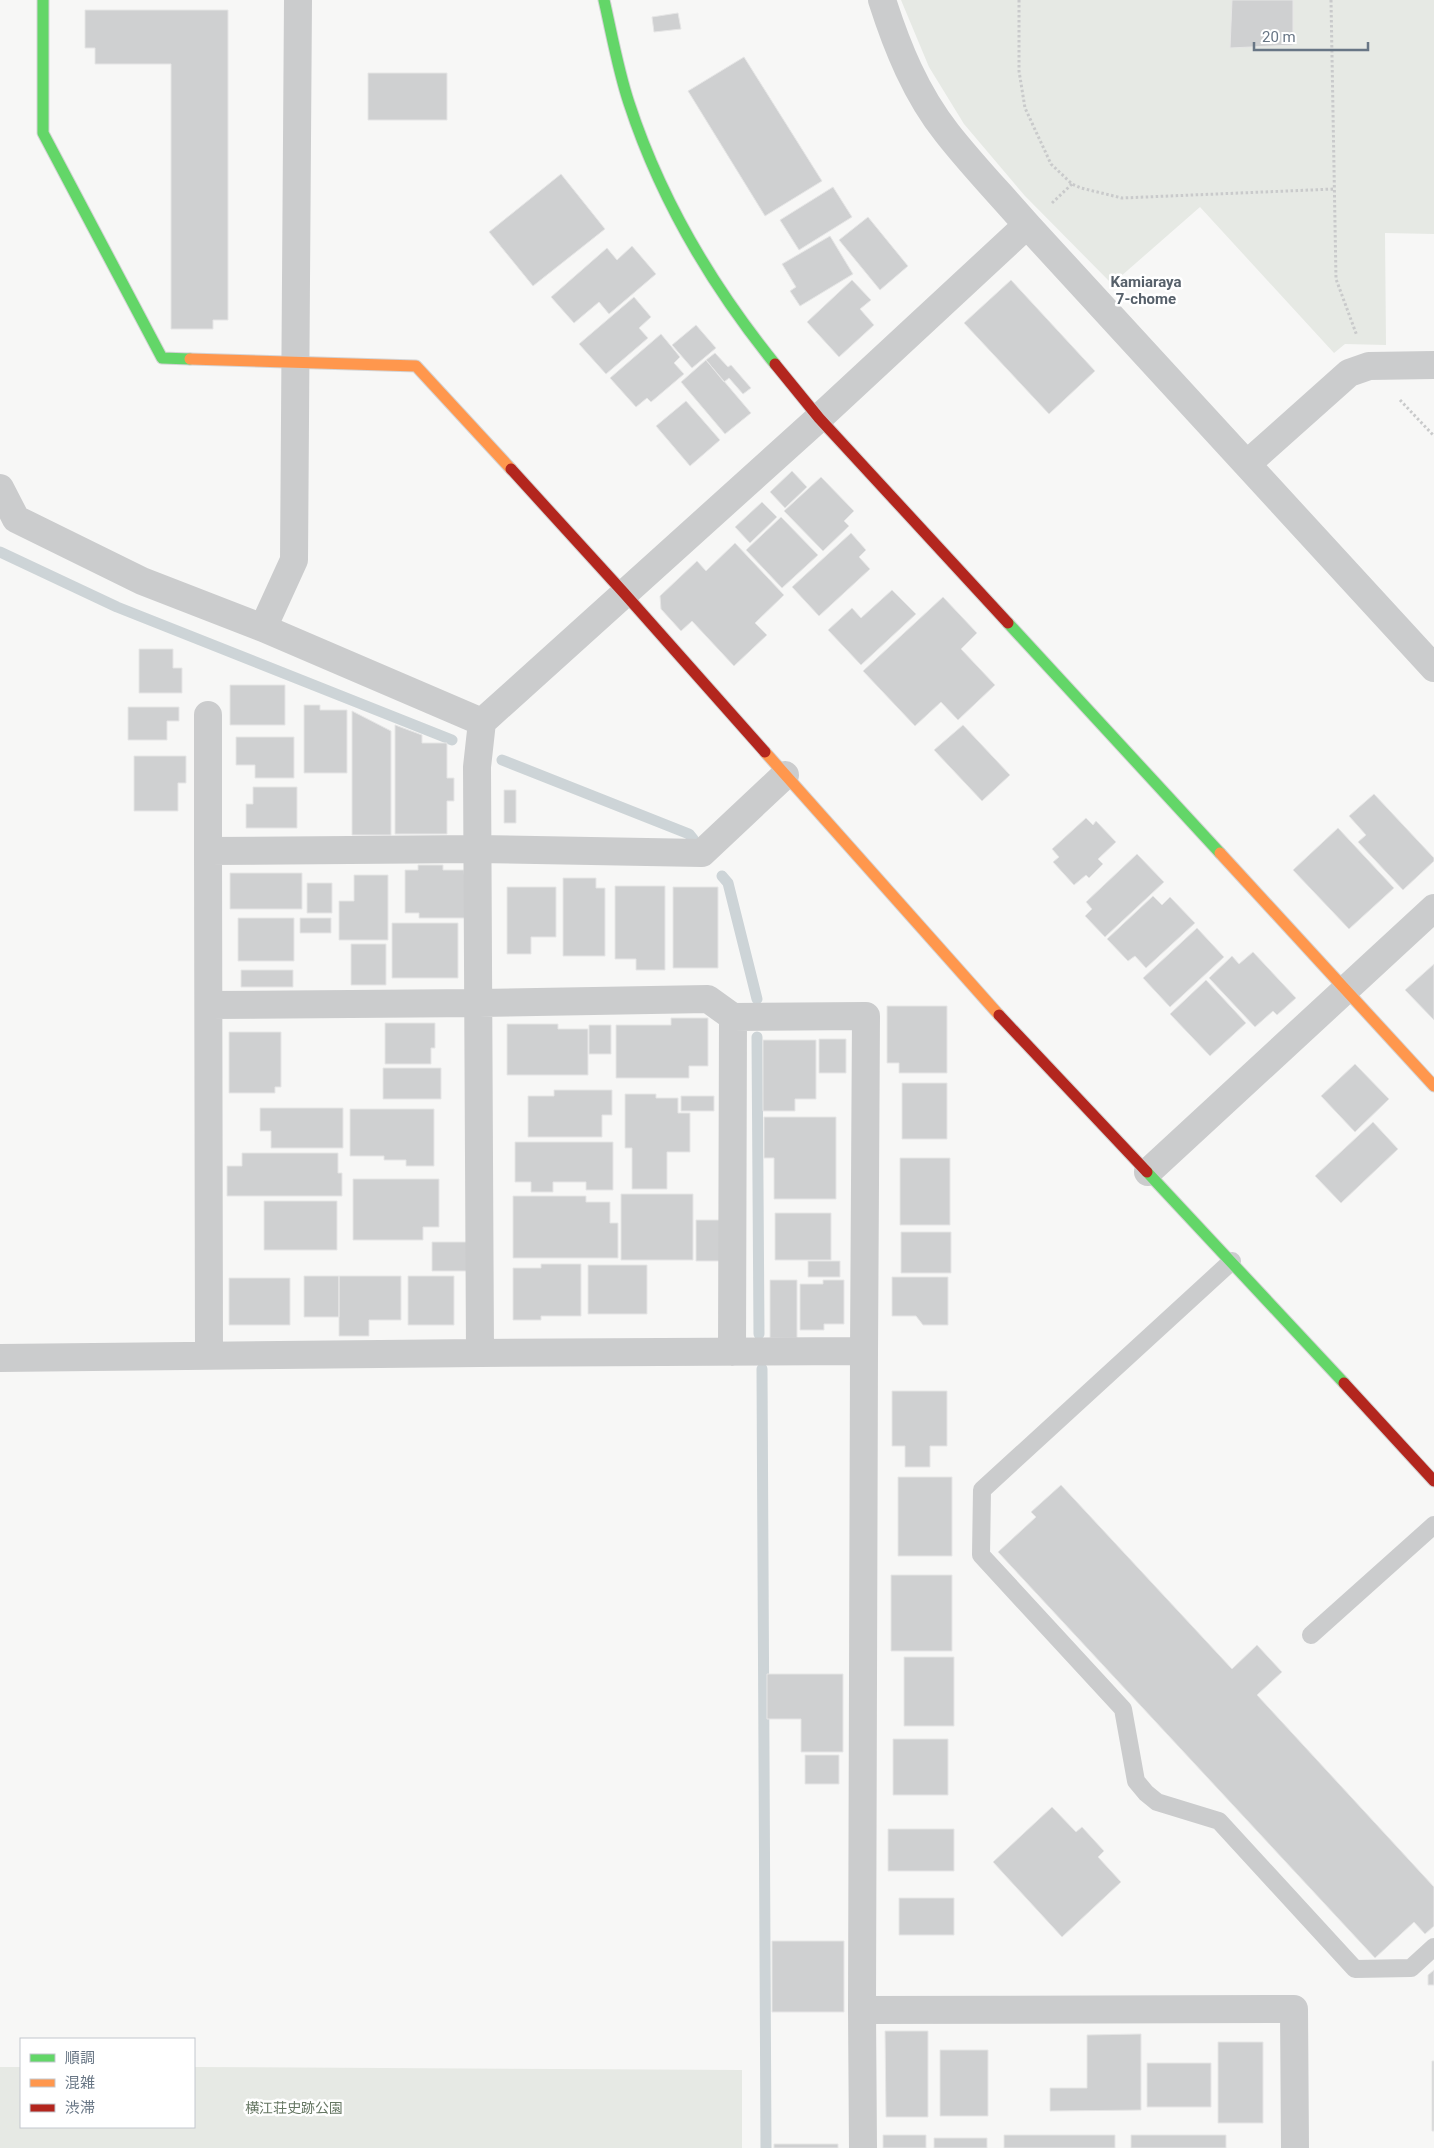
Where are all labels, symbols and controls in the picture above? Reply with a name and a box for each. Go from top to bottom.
scale bar [1254,20,1368,52]
text: 20 m [1262,28,1296,46]
district label: Kamiaraya 7-chome [1110,273,1182,308]
legend [20,2038,195,2128]
text: 順調 [65,2049,95,2067]
text: 混雑 [65,2074,95,2092]
text: 渋滞 [65,2099,95,2117]
park label: 横江荘史跡公園 [245,2100,343,2116]

